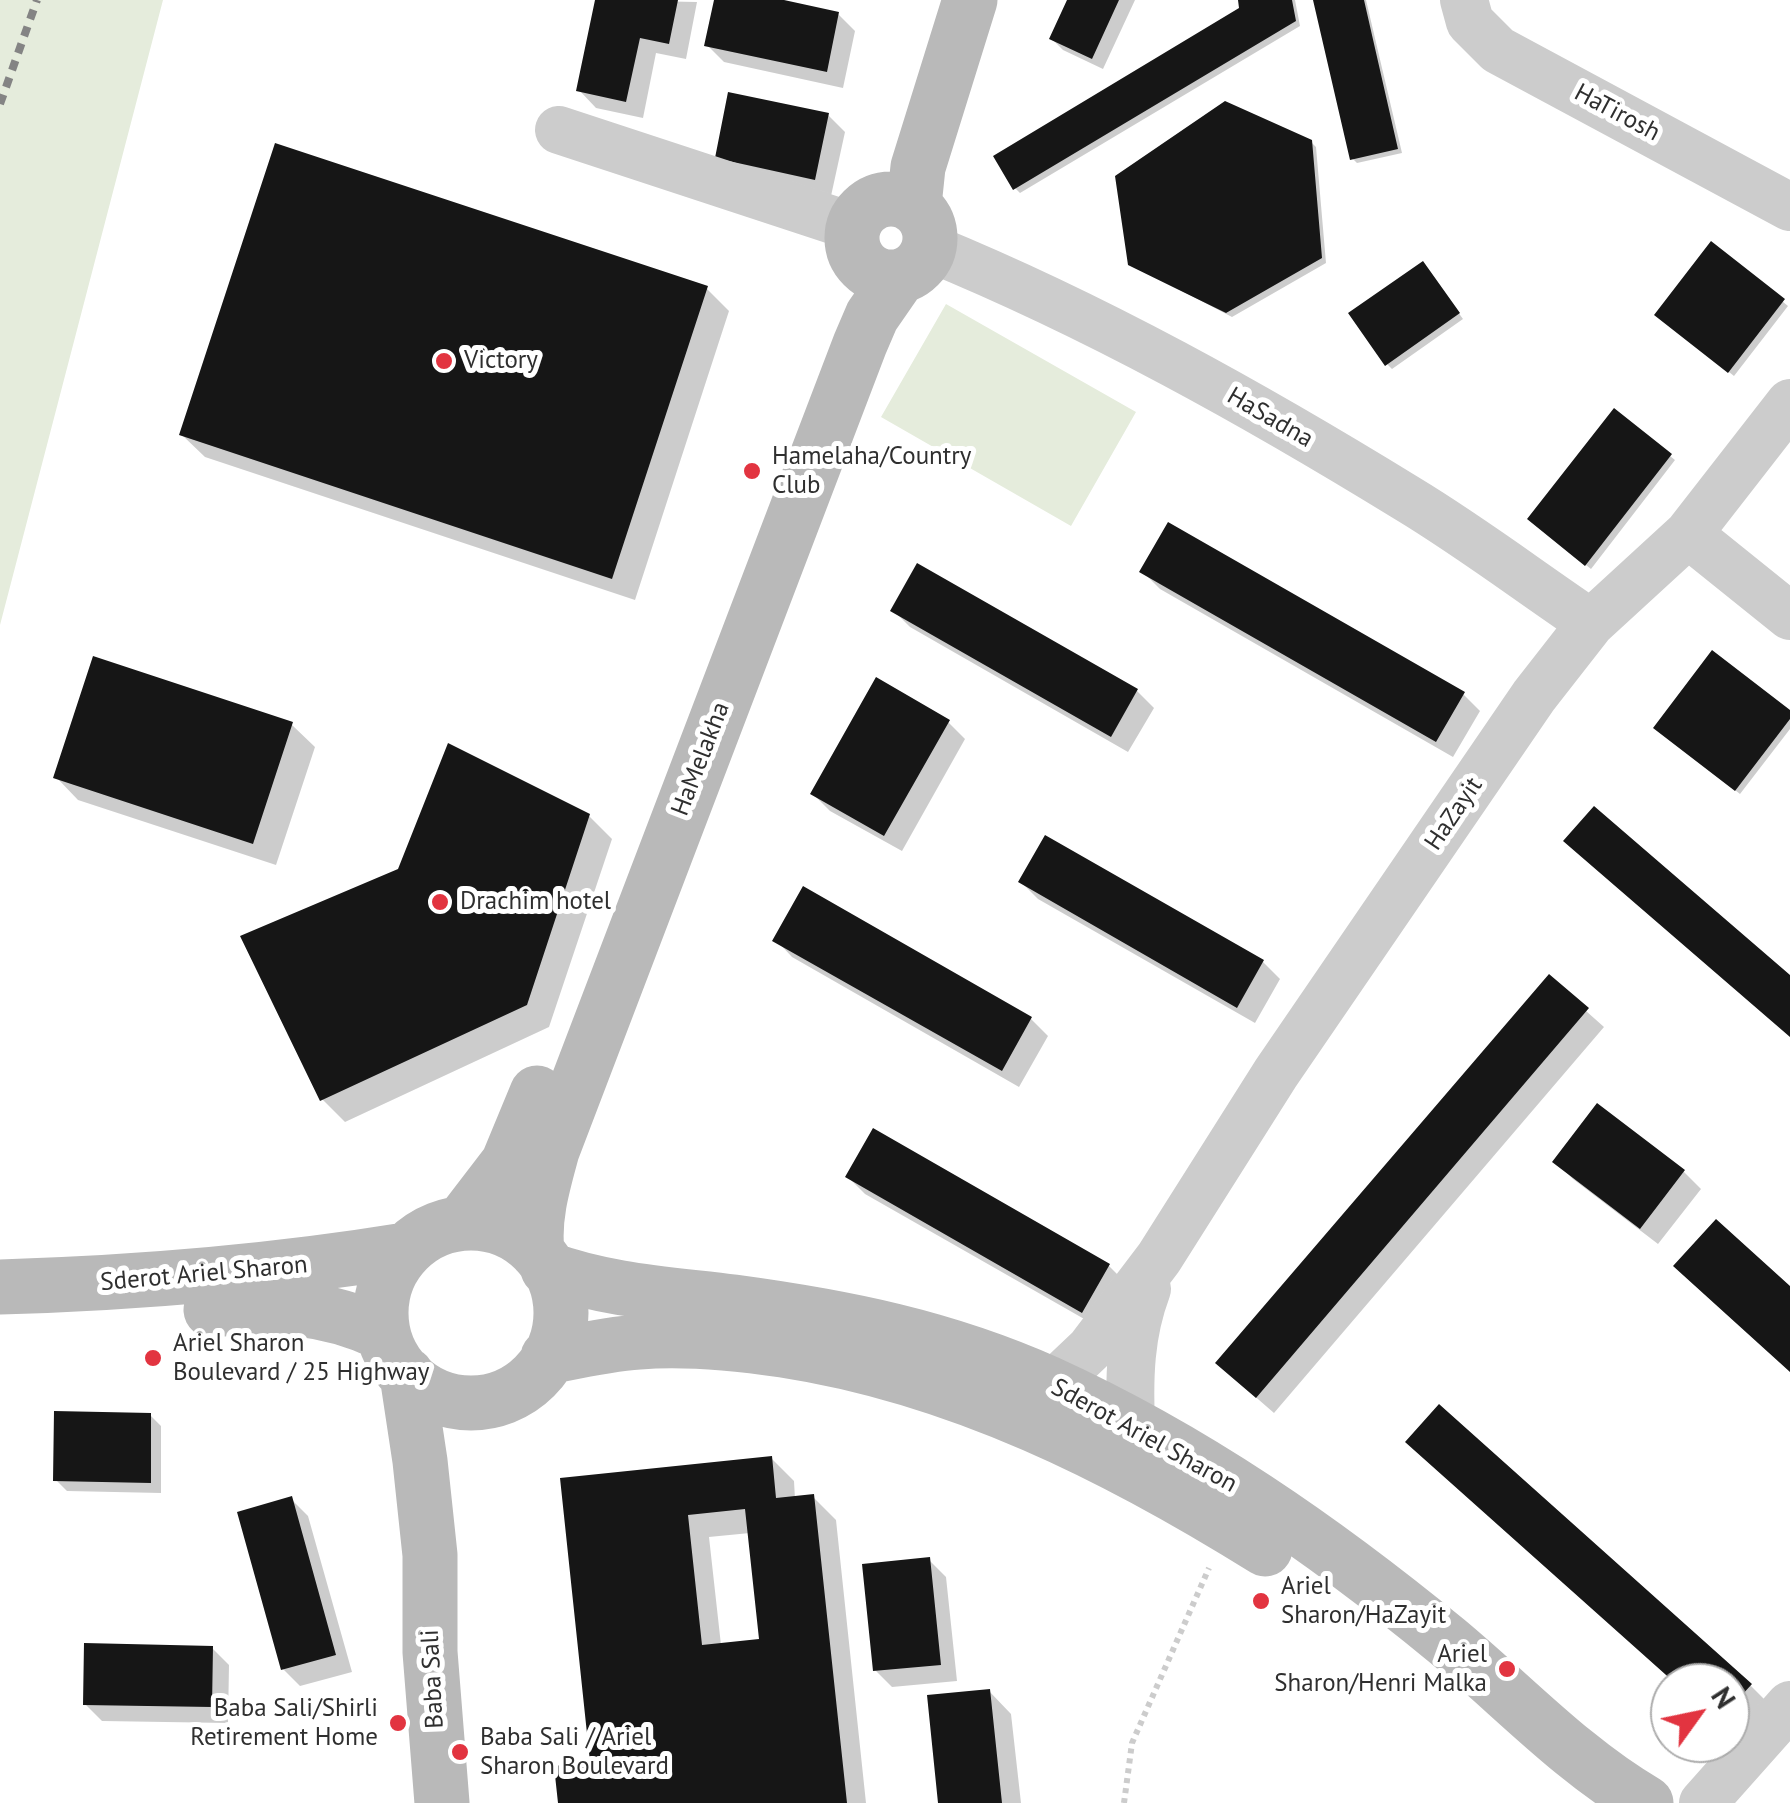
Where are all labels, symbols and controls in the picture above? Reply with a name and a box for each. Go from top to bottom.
street label: HaTirosh [1569,78,1665,148]
place label: Victory [464,346,538,376]
marker: Victory [433,350,455,372]
street label: HaSadna [1222,381,1318,455]
place label: Hamelaha/Country Club [772,442,971,501]
marker: Hamelaha/Country Club [741,460,763,482]
street label: HaMelakha [666,698,736,820]
street label: HaZayit [1419,772,1489,856]
place label: Drachim hotel [460,887,611,917]
marker: Drachim hotel [429,891,451,913]
street label: Sderot Ariel Sharon [99,1250,309,1298]
place label: Ariel Sharon Boulevard / 25 Highway [173,1329,429,1388]
marker: Ariel Sharon Boulevard / 25 Highway [142,1347,164,1369]
street label: Sderot Ariel Sharon [1046,1372,1242,1500]
place label: Ariel Sharon/HaZayit [1281,1572,1446,1631]
marker: Ariel Sharon/HaZayit [1250,1590,1272,1612]
street label: Baba Sali [415,1629,451,1729]
place label: Ariel Sharon/Henri Malka [1274,1640,1487,1699]
marker: Ariel Sharon/Henri Malka [1496,1658,1518,1680]
north arrow [1650,1663,1750,1763]
text: N [1703,1680,1744,1715]
place label: Baba Sali/Shirli Retirement Home [190,1694,378,1753]
marker: Baba Sali/Shirli Retirement Home [387,1712,409,1734]
place label: Baba Sali / Ariel Sharon Boulevard [480,1723,669,1782]
marker: Baba Sali / Ariel Sharon Boulevard [449,1741,471,1763]

